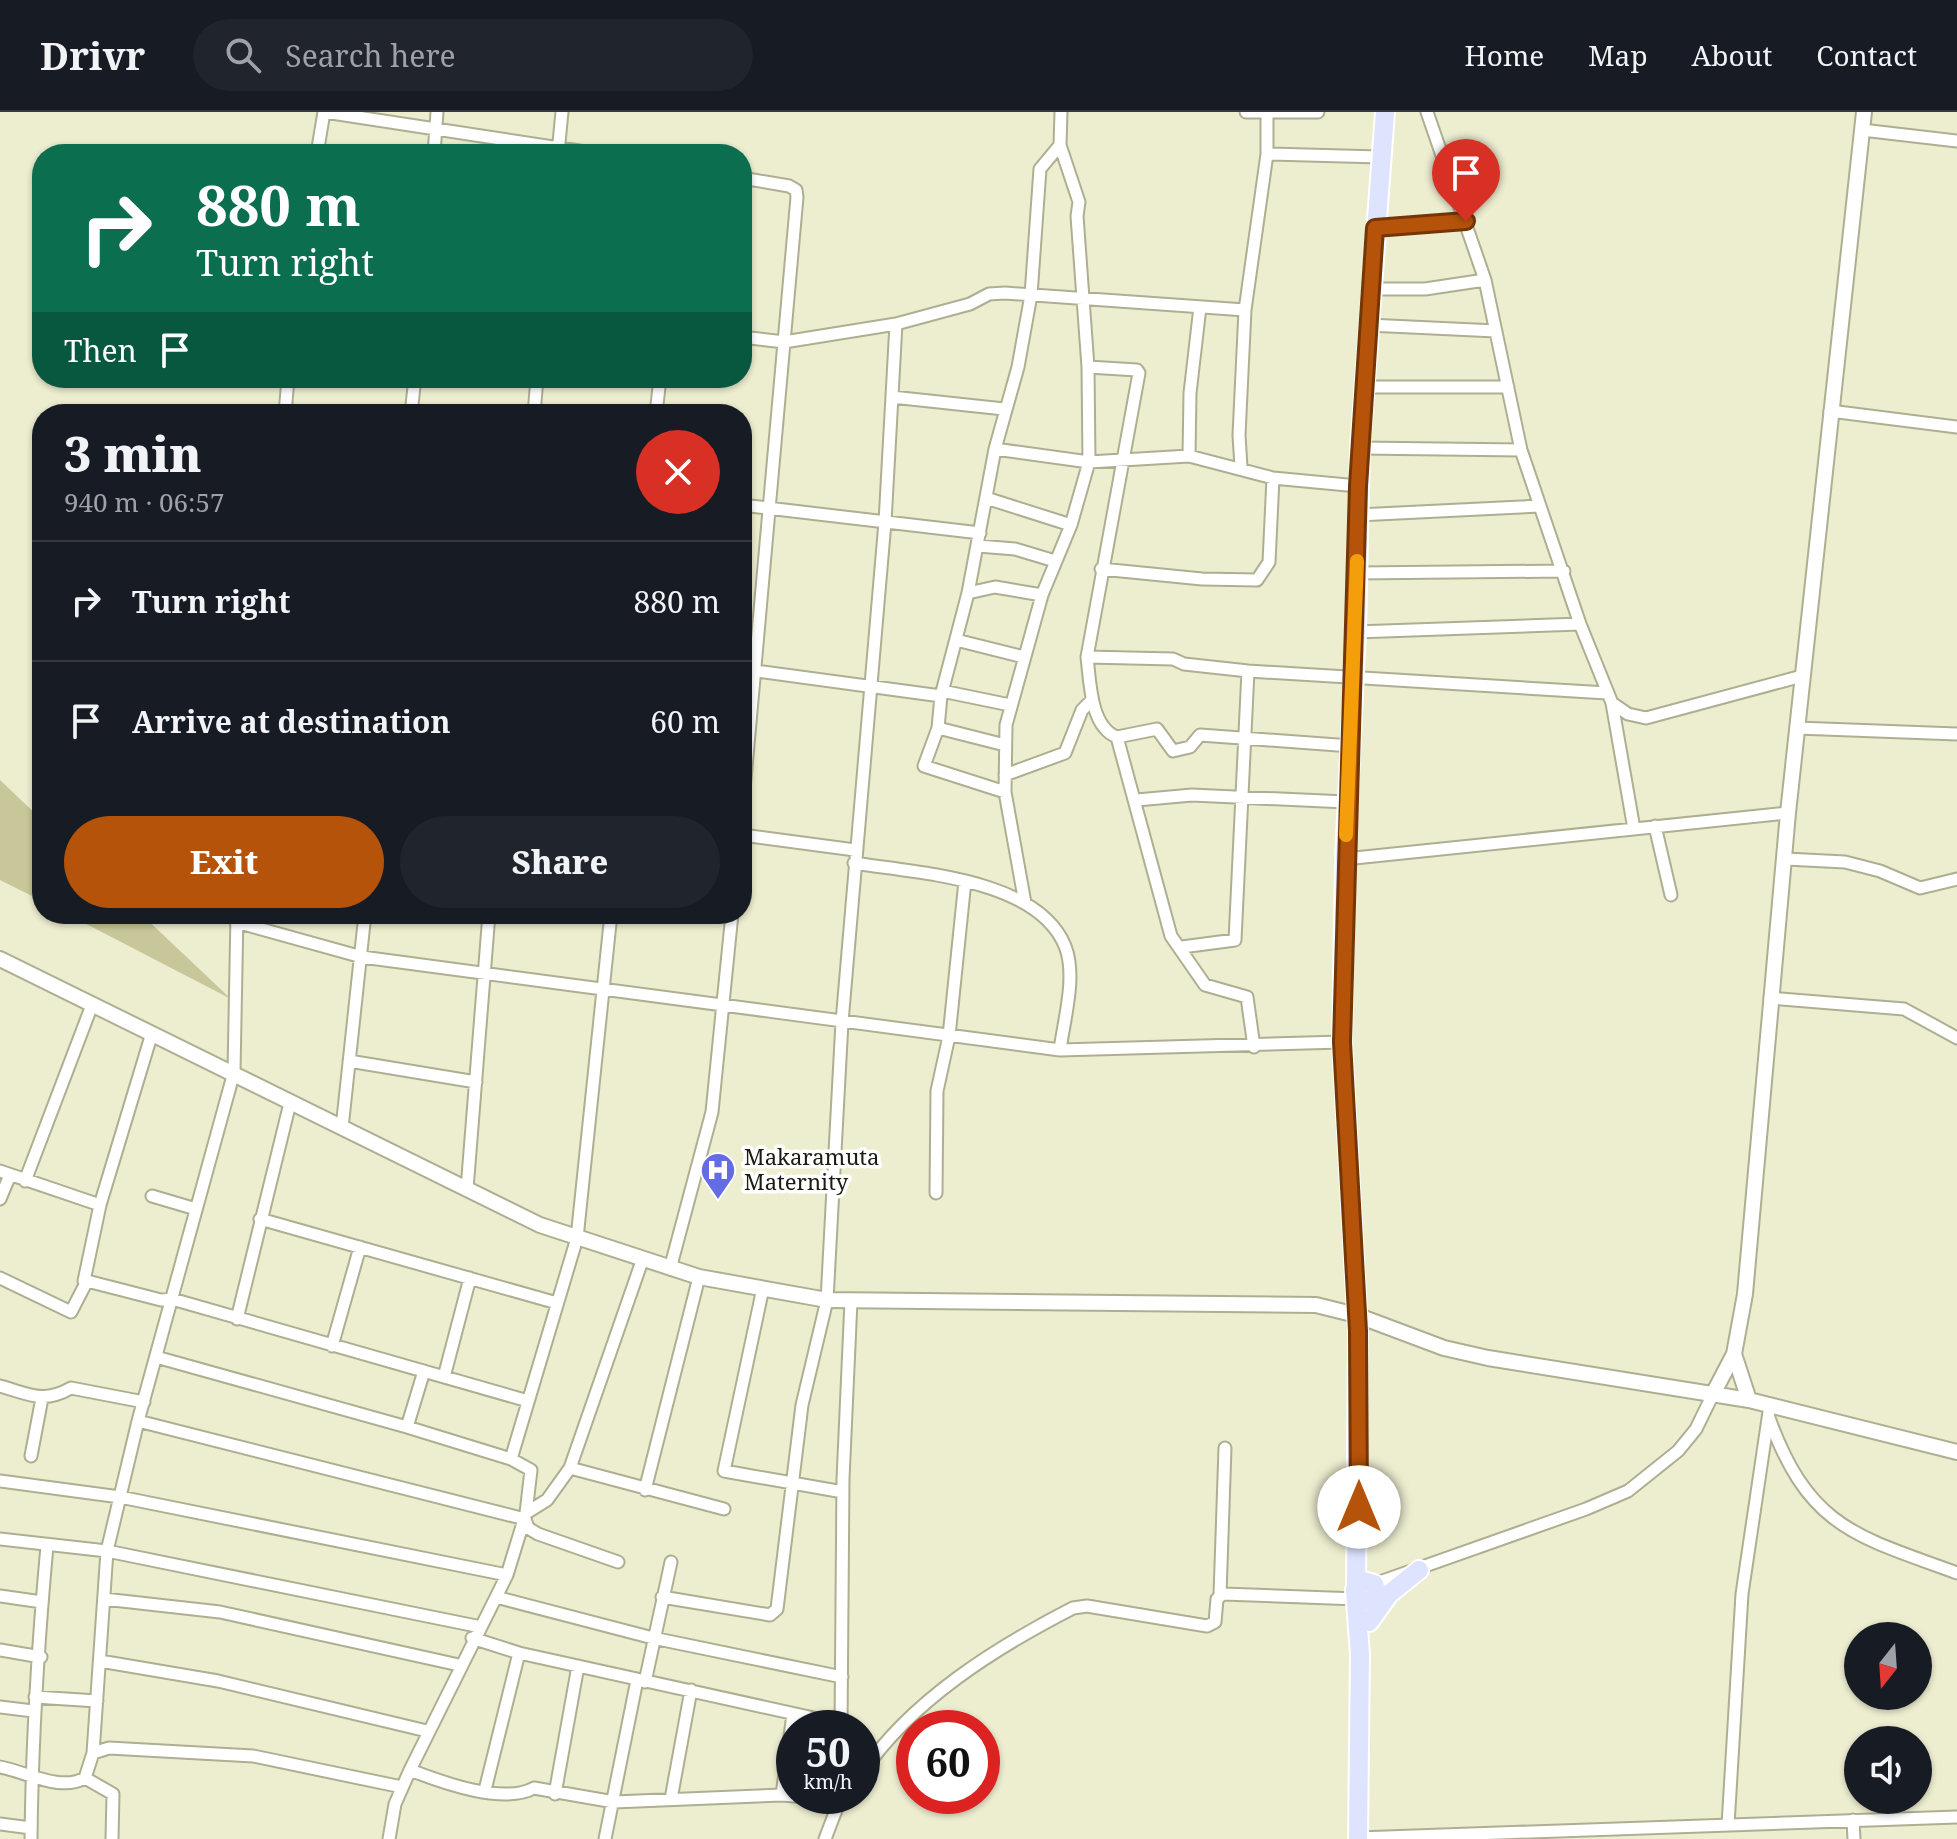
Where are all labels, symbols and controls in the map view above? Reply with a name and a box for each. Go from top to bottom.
search box [193,19,753,91]
text: Drivr [40,29,145,81]
icon: search [221,33,265,77]
text: Search here [285,35,456,76]
text: Home [1465,36,1544,74]
text: Map [1588,36,1648,74]
text: About [1692,36,1772,74]
text: Contact [1816,36,1917,74]
pin [1432,139,1500,221]
icon: arrive [1444,151,1488,195]
text: 880 m [196,166,361,242]
icon: right [64,176,168,280]
text: Turn right [196,238,374,287]
icon: arrive [153,328,197,372]
text: Then [64,330,137,371]
text: 3 min [64,421,202,486]
button: close [636,430,720,514]
text: 940 m · 06:57 [64,484,225,520]
icon: right [64,579,108,623]
text: Turn right [132,581,290,622]
text: 880 m [634,581,720,622]
icon: arrive [64,699,108,743]
text: Arrive at destination [132,701,451,742]
text: 60 m [650,701,720,742]
button: Exit [64,816,384,908]
button: Share [400,816,720,908]
place label: Makaramuta Maternity [744,1141,879,1196]
hospital icon: Makaramuta Maternity [699,1151,737,1201]
position arrow [1317,1465,1401,1549]
north arrow [1844,1622,1932,1710]
map controls [1844,1622,1932,1814]
speed limit sign: 60 [896,1710,1000,1814]
text: 50 [805,1724,851,1779]
button: sound [1844,1726,1932,1814]
text: km/h [803,1768,853,1795]

